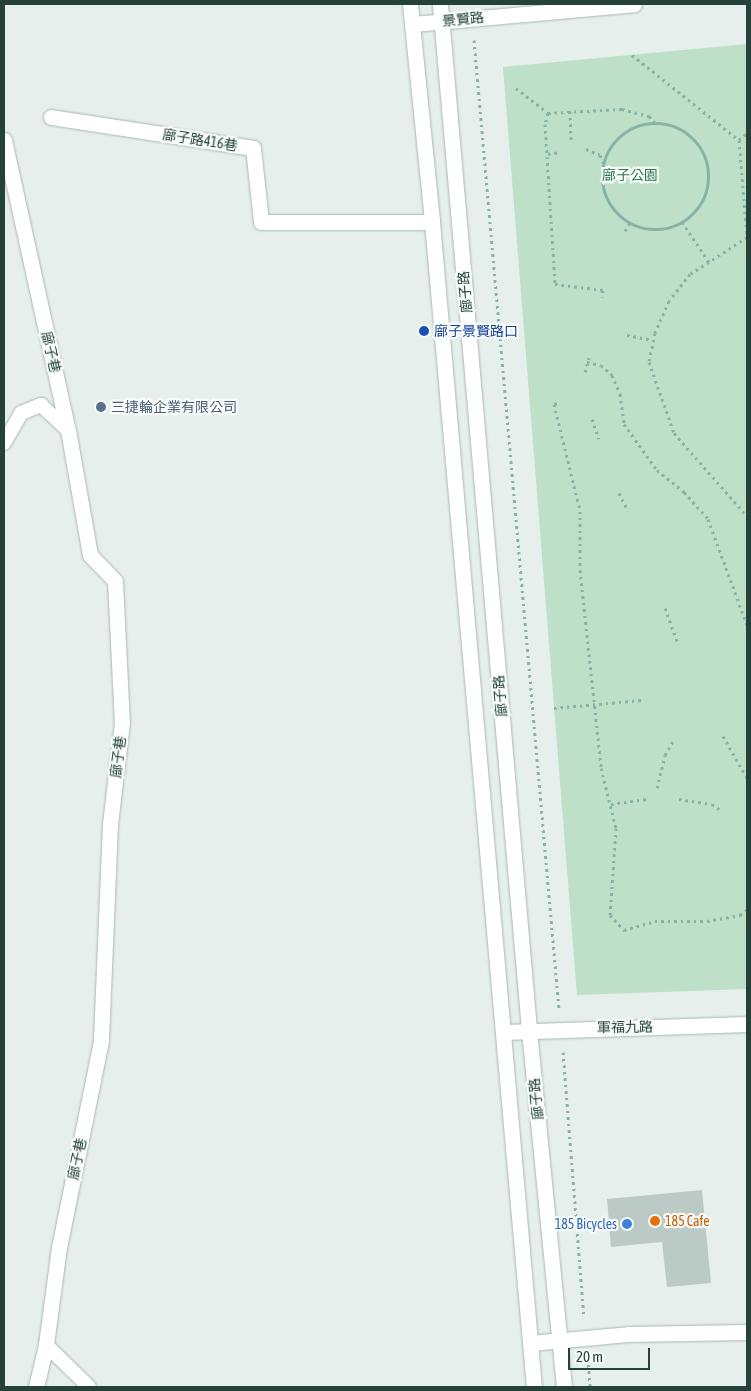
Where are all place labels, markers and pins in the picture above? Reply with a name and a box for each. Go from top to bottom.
place label: 廍子景賢路口 [434,323,518,339]
marker: 廍子景賢路口 [418,325,430,337]
place label: 三捷輪企業有限公司 [111,399,237,415]
marker: 三捷輪企業有限公司 [95,401,107,413]
place label: 185 Cafe [665,1213,710,1229]
marker: 185 Cafe [649,1215,661,1227]
place label: 185 Bicycles [555,1216,617,1232]
marker: 185 Bicycles [621,1218,633,1230]

